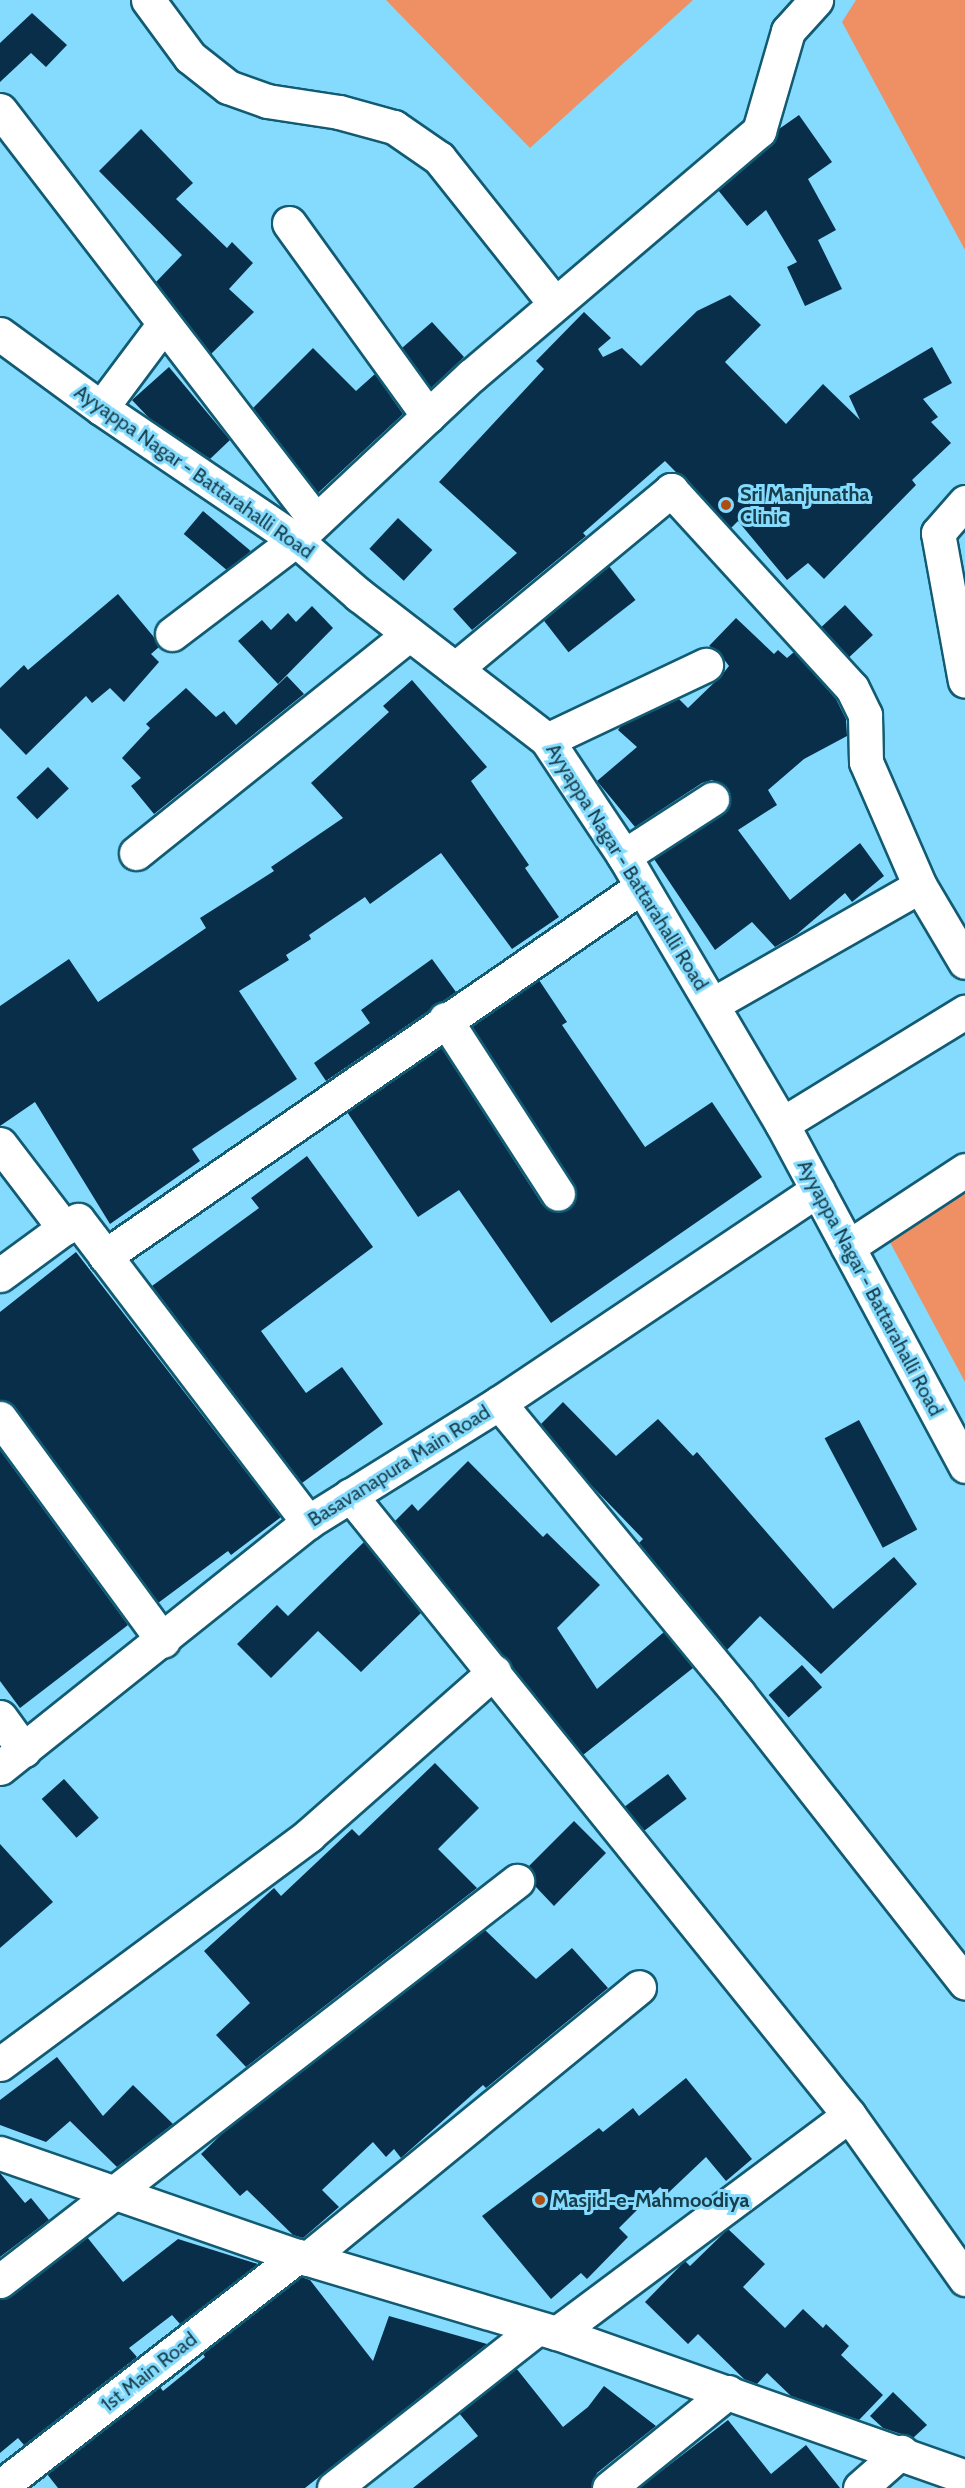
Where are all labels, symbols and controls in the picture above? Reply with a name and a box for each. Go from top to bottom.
street label: Ayyappa Nagar - Battarahalli Road [70,380,318,564]
place label: Sri Manjunatha Clinic [740,482,869,529]
marker: Sri Manjunatha Clinic [717,496,735,514]
street label: Ayyappa Nagar - Battarahalli Road [541,739,713,995]
street label: Ayyappa Nagar - Battarahalli Road [792,1156,948,1420]
street label: Basavanapura Main Road [304,1400,494,1532]
place label: Masjid-e-Mahmoodiya [552,2188,749,2212]
marker: Masjid-e-Mahmoodiya [533,2193,547,2207]
street label: 1st Main Road [96,2327,202,2417]

